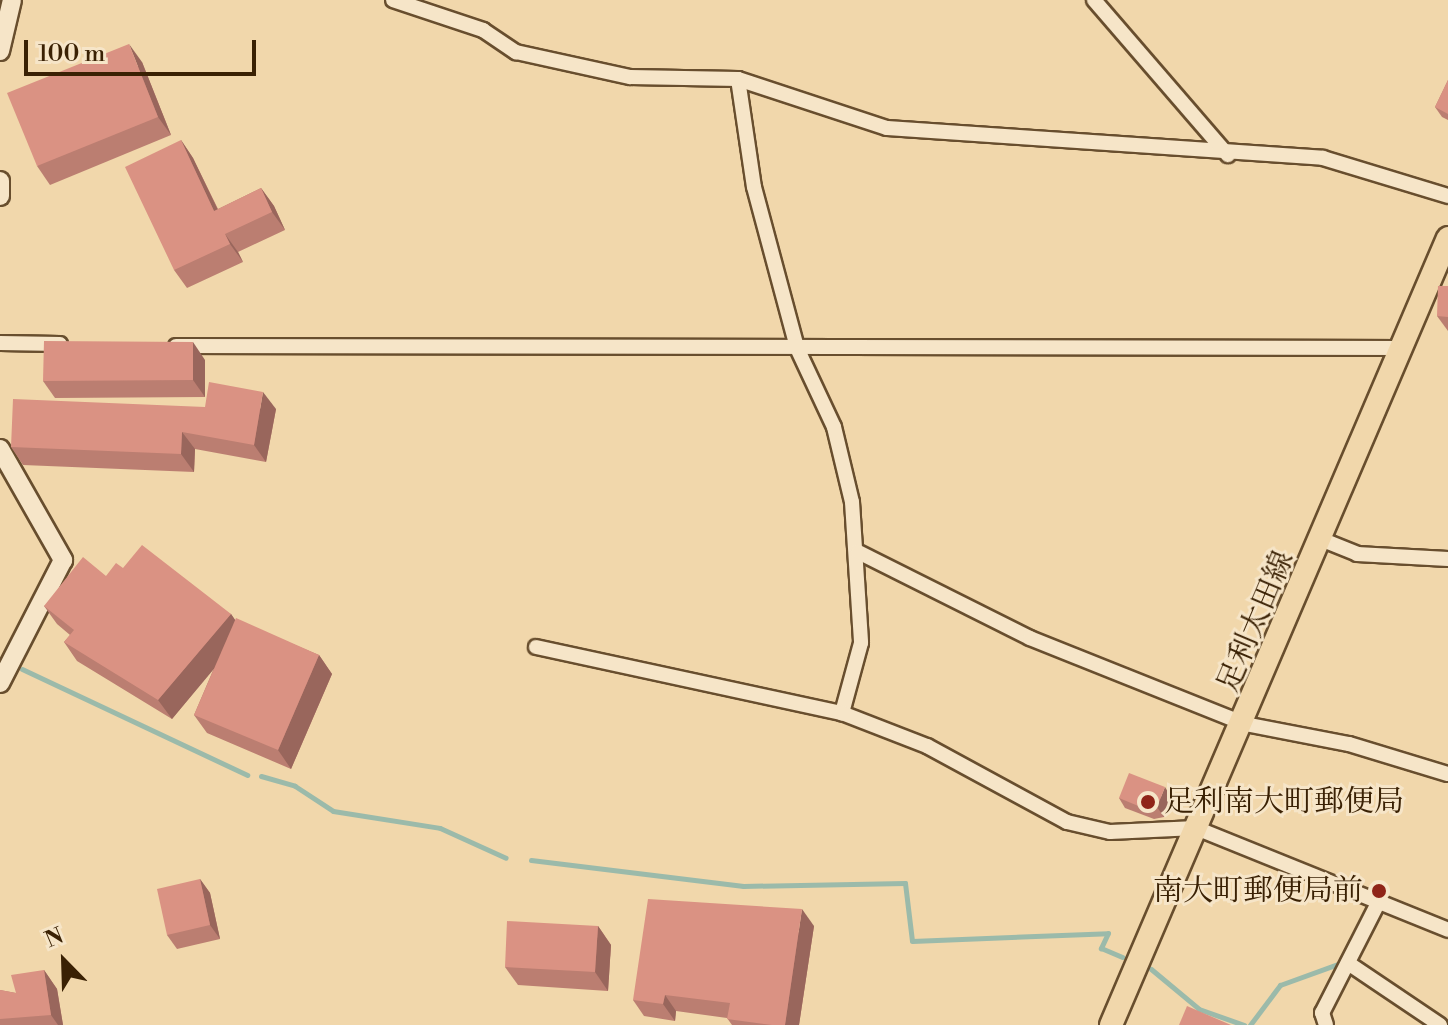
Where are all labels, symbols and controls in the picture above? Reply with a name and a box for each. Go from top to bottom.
scale bar [28,24,260,74]
text: 100 m [38,39,105,69]
street label: 足利太田線 [1210,546,1302,698]
place label: 足利南大町郵便局 [1164,784,1404,820]
marker: 足利南大町郵便局 [1139,793,1157,811]
place label: 南大町郵便局前 [1153,873,1363,909]
marker: 南大町郵便局前 [1370,882,1388,900]
north arrow [24,921,104,1001]
text: N [41,923,68,954]

